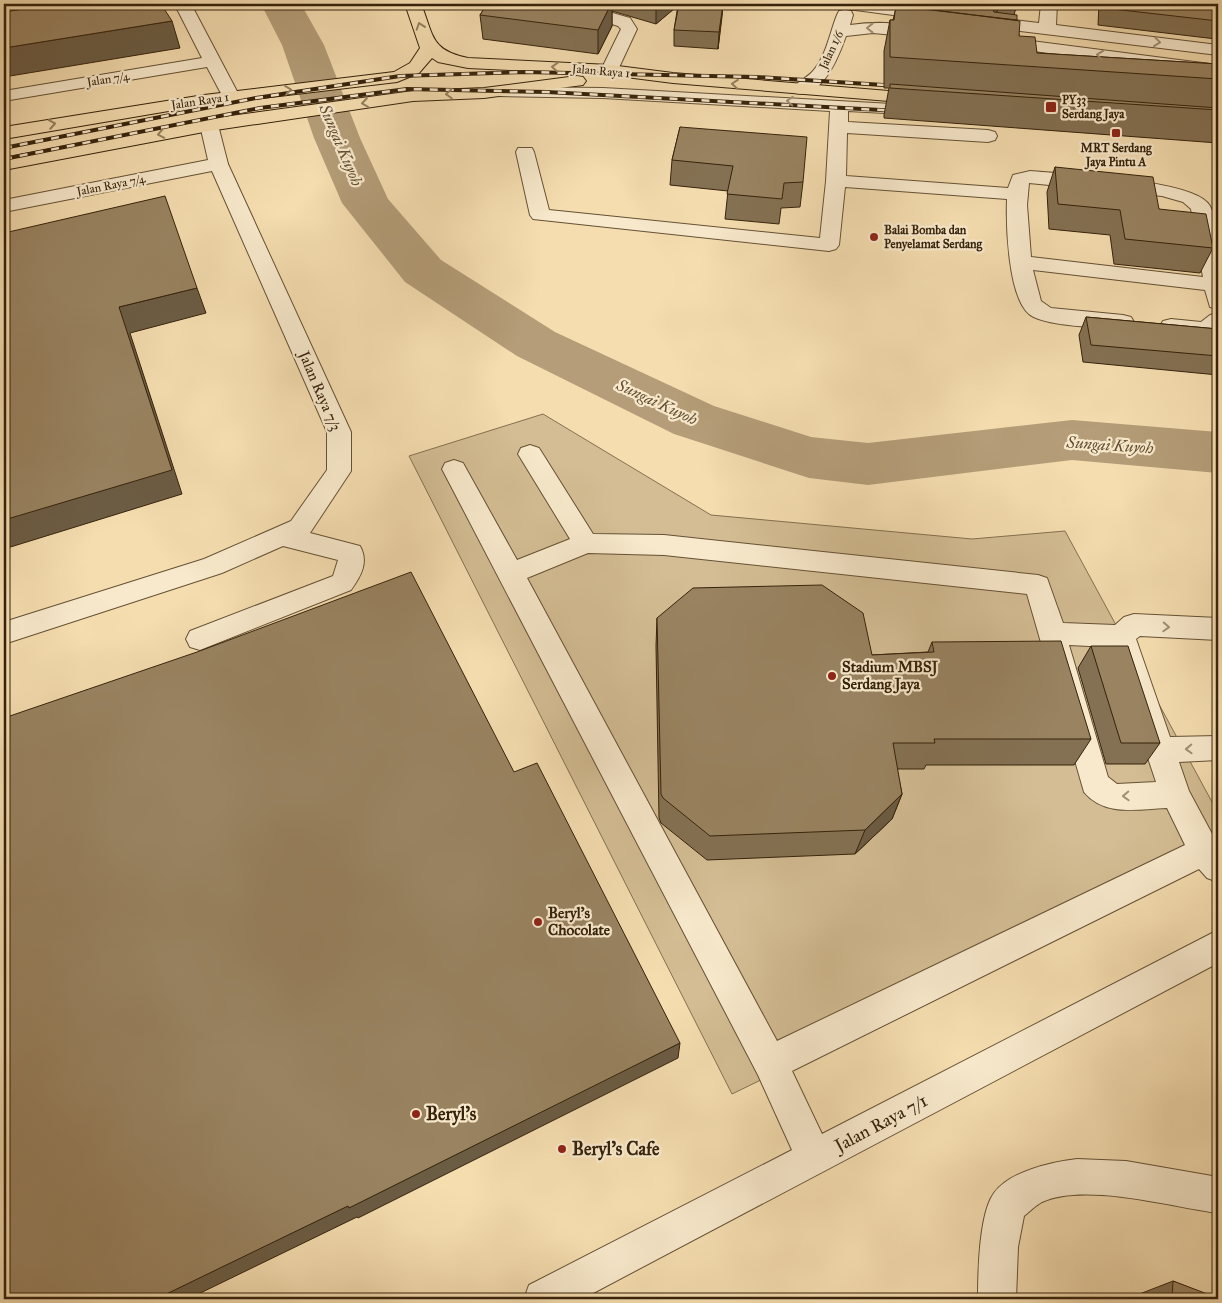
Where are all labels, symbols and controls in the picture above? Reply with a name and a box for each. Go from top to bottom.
one-way arrow [416,22,426,31]
one-way arrow [865,23,873,33]
street label: Jalan 1/6 [815,28,847,74]
one-way arrow [1153,36,1161,47]
one-way arrow [1096,51,1105,61]
street label: Jalan Raya 1 [569,61,631,82]
one-way arrow [551,62,559,73]
street label: Jalan 7/4 [84,69,131,91]
one-way arrow [731,78,739,89]
one-way arrow [284,85,292,96]
one-way arrow [444,89,452,100]
street label: Jalan Raya 1 [168,90,230,113]
place label: PY33 Serdang Jaya [1062,93,1125,122]
one-way arrow [786,96,794,107]
one-way arrow [360,97,368,108]
water label: Sungai Kuyoh [315,100,367,189]
marker: PY33 Serdang Jaya [1044,100,1058,114]
one-way arrow [47,120,56,130]
marker: MRT Serdang Jaya Pintu A [1110,127,1122,139]
one-way arrow [157,128,165,139]
place label: MRT Serdang Jaya Pintu A [1081,141,1152,170]
street label: Jalan Raya 7/4 [74,171,147,200]
place label: Balai Bomba dan Penyelamat Serdang [884,223,983,252]
marker: Balai Bomba dan Penyelamat Serdang [868,231,880,243]
street label: Jalan Raya 7/3 [293,347,345,434]
water label: Sungai Kuyoh [613,375,701,429]
water label: Sungai Kuyoh [1065,432,1154,458]
one-way arrow [1163,621,1171,632]
place label: Stadium MBSJ Serdang Jaya [842,658,939,694]
marker: Stadium MBSJ Serdang Jaya [826,670,838,682]
one-way arrow [1185,744,1193,754]
one-way arrow [1122,791,1130,802]
place label: Beryl's Chocolate [548,904,611,939]
marker: Beryl's Chocolate [532,916,544,928]
street label: Jalan Raya 7/1 [829,1089,932,1158]
place label: Beryl's [426,1103,477,1126]
marker: Beryl's [410,1108,422,1120]
place label: Beryl's Cafe [572,1138,660,1161]
marker: Beryl's Cafe [556,1143,568,1155]

